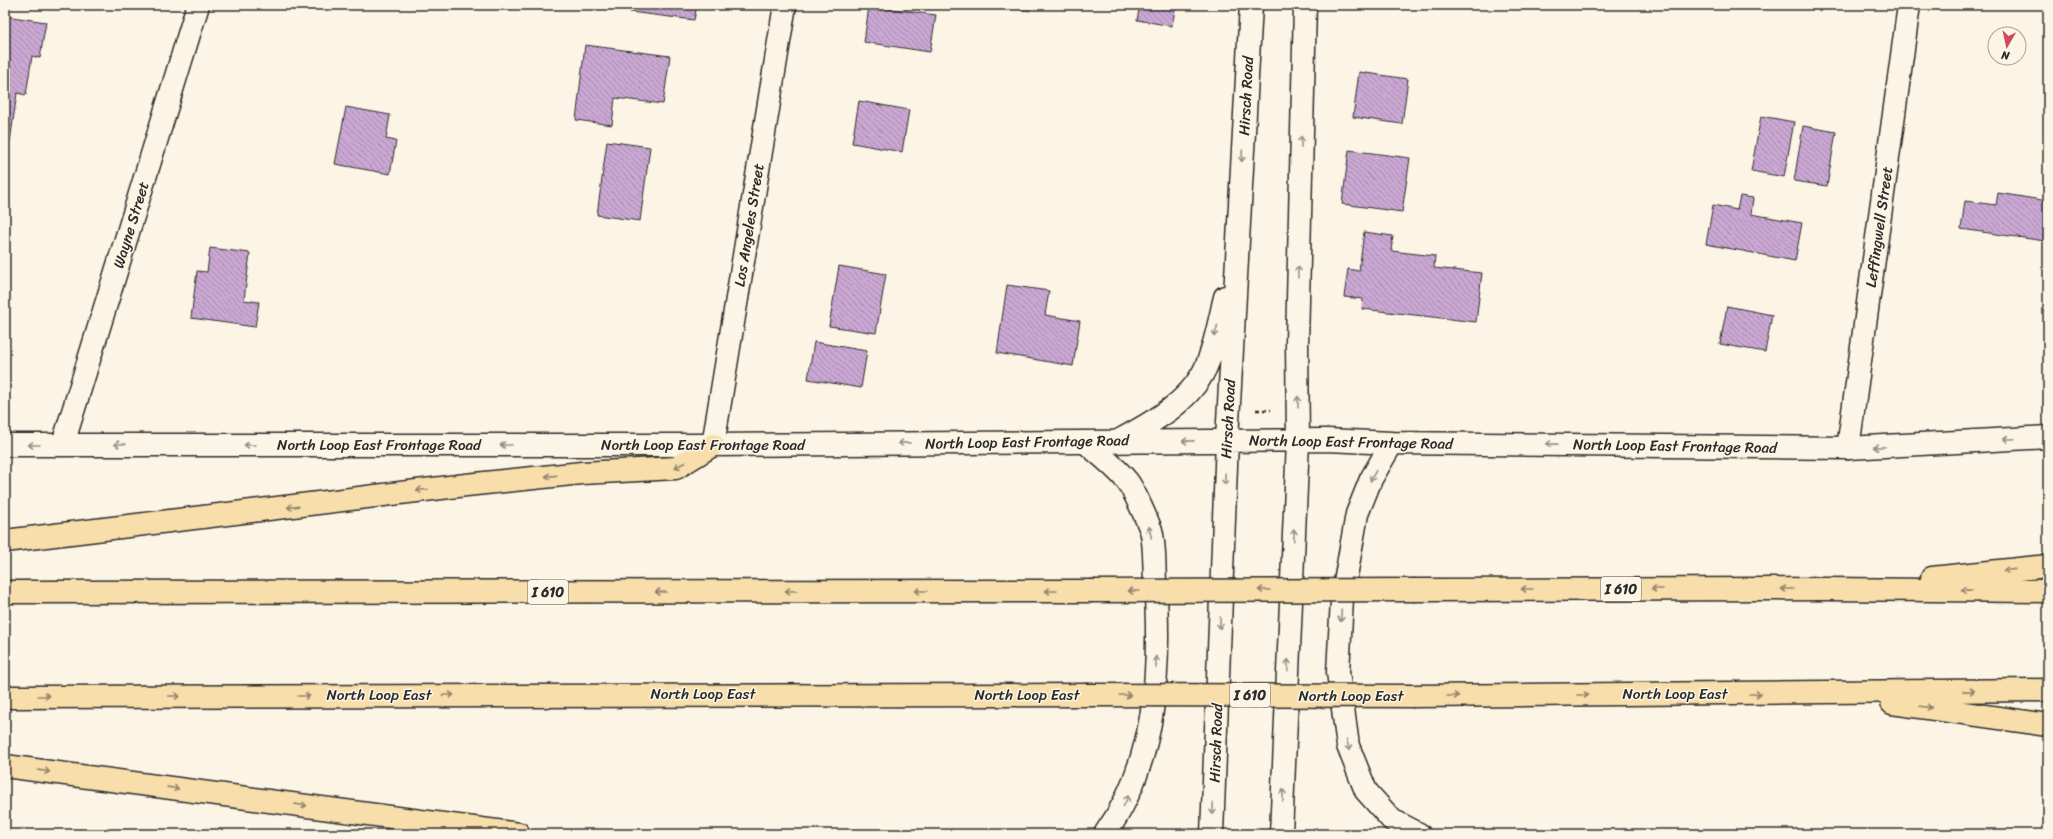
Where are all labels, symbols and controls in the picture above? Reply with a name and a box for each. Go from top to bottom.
north arrow [1987,26,2027,66]
text: N [2000,45,2012,66]
street label: Hirsch Road [1231,55,1261,136]
one-way arrow [1298,136,1305,149]
one-way arrow [1239,149,1246,162]
street label: Los Angeles Street [726,161,772,289]
street label: Leffingwell Street [1858,164,1900,289]
street label: Wayne Street [105,178,157,272]
one-way arrow [1294,266,1302,279]
one-way arrow [1212,324,1219,337]
street label: Hirsch Road [1213,378,1243,459]
one-way arrow [1294,396,1302,409]
street label: North Loop East Frontage Road [925,427,1130,457]
street label: North Loop East Frontage Road [1249,427,1454,457]
street label: North Loop East Frontage Road [1573,431,1778,461]
street label: North Loop East Frontage Road [277,432,482,458]
street label: North Loop East Frontage Road [601,432,806,458]
one-way arrow [2003,435,2016,443]
one-way arrow [1182,437,1195,445]
one-way arrow [898,439,911,447]
one-way arrow [114,440,127,448]
one-way arrow [1546,440,1559,448]
one-way arrow [28,441,41,449]
one-way arrow [244,441,257,449]
one-way arrow [500,441,513,449]
one-way arrow [1873,443,1886,450]
one-way arrow [674,462,686,469]
one-way arrow [1369,470,1376,482]
one-way arrow [545,472,558,480]
one-way arrow [1222,472,1229,485]
one-way arrow [416,486,429,494]
one-way arrow [287,503,300,510]
one-way arrow [1145,526,1153,539]
one-way arrow [1290,529,1297,542]
one-way arrow [2003,567,2016,574]
road number: I 610 [1601,577,1641,601]
road number: I 610 [528,580,568,604]
one-way arrow [1521,585,1534,593]
one-way arrow [1651,585,1664,593]
one-way arrow [1781,585,1794,593]
one-way arrow [1258,586,1271,594]
one-way arrow [785,587,798,595]
one-way arrow [915,587,928,595]
one-way arrow [1045,587,1058,595]
one-way arrow [1128,587,1141,595]
one-way arrow [1961,587,1974,594]
one-way arrow [655,588,668,596]
one-way arrow [1337,609,1344,622]
one-way arrow [1216,616,1224,629]
one-way arrow [1152,656,1160,669]
one-way arrow [1285,659,1292,672]
street label: North Loop East [650,681,756,707]
street label: North Loop East [1622,681,1728,707]
street label: North Loop East [326,682,432,708]
street label: North Loop East [974,682,1080,708]
road number: I 610 [1230,683,1270,707]
street label: North Loop East [1298,683,1404,709]
one-way arrow [1962,687,1975,695]
one-way arrow [1748,690,1761,698]
one-way arrow [441,691,454,699]
one-way arrow [1118,691,1131,699]
one-way arrow [1576,691,1589,699]
one-way arrow [167,692,180,700]
one-way arrow [297,692,310,699]
one-way arrow [1446,692,1459,700]
one-way arrow [37,693,50,700]
street label: Hirsch Road [1202,702,1230,783]
one-way arrow [1919,704,1932,711]
one-way arrow [1345,738,1352,751]
one-way arrow [37,767,50,775]
one-way arrow [166,784,179,792]
one-way arrow [1279,789,1287,802]
one-way arrow [1123,796,1130,808]
one-way arrow [294,801,307,809]
one-way arrow [1209,802,1217,815]

